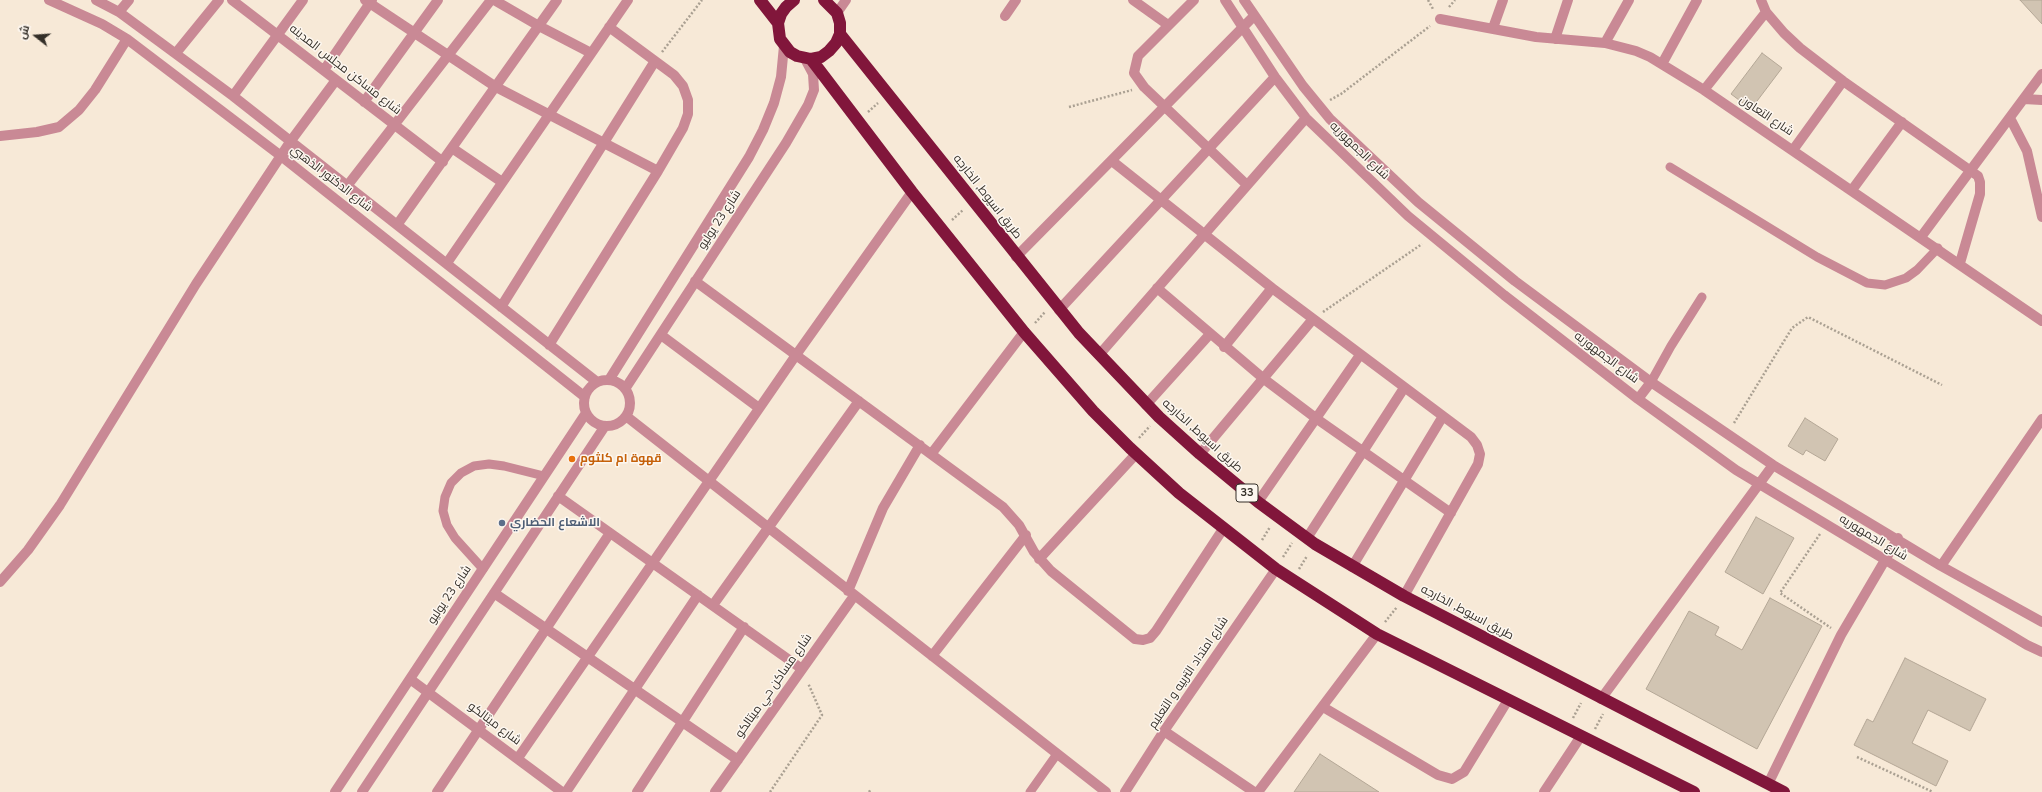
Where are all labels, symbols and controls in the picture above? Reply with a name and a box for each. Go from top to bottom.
north arrow [16,16,56,56]
street label: شارع مساكن مجلس المدينه [286,22,404,118]
text: ش [15,23,33,41]
street label: شارع التعاون [1736,93,1796,139]
street label: شارع الجمهوريه [1326,119,1392,183]
street label: شارع الدكتور الذهبي [287,143,375,215]
street label: طريق اسيوط, الخارجه [950,152,1024,242]
street label: شارع 23 يوليو [696,188,744,252]
street label: شارع الجمهوريه [1571,329,1641,387]
street label: طريق اسيوط, الخارجه [1159,396,1245,476]
place label: قهوة ام كلثوم [580,452,662,466]
marker: قهوة ام كلثوم [567,454,577,464]
road number: 33 [1236,484,1258,502]
street label: شارع الجمهوريه [1836,512,1910,564]
place label: الاشعاع الحضاري [510,516,600,530]
marker: الاشعاع الحضاري [497,518,507,528]
street label: شارع 23 يوليو [425,563,475,627]
street label: طريق اسيوط, الخارجه [1418,582,1516,644]
street label: شارع امتداد التربيه و التعليم [1146,614,1232,732]
street label: شارع مساكن حي ميتالكو [733,631,815,741]
street label: شارع ميتالكو [465,699,523,749]

